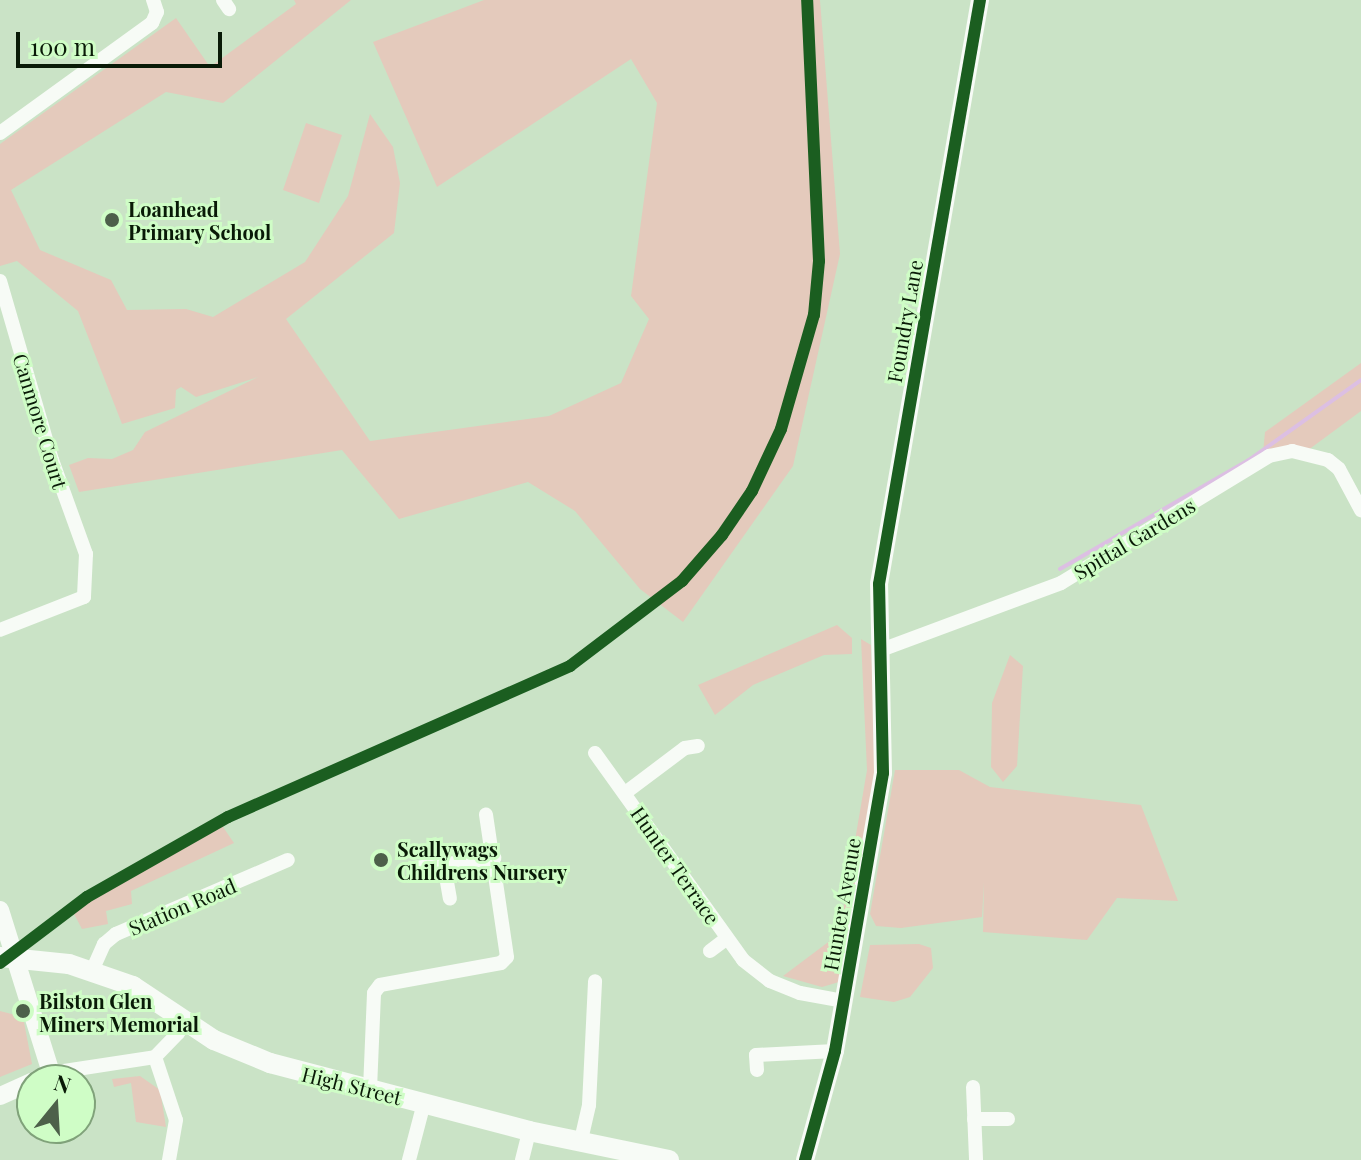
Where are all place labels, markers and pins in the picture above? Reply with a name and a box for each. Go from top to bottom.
place label: Loanhead Primary School [128,196,272,243]
marker: Loanhead Primary School [103,211,121,229]
place label: Scallywags Childrens Nursery [397,836,567,883]
marker: Scallywags Childrens Nursery [372,851,390,869]
place label: Bilston Glen Miners Memorial [39,988,199,1035]
marker: Bilston Glen Miners Memorial [14,1002,32,1020]

